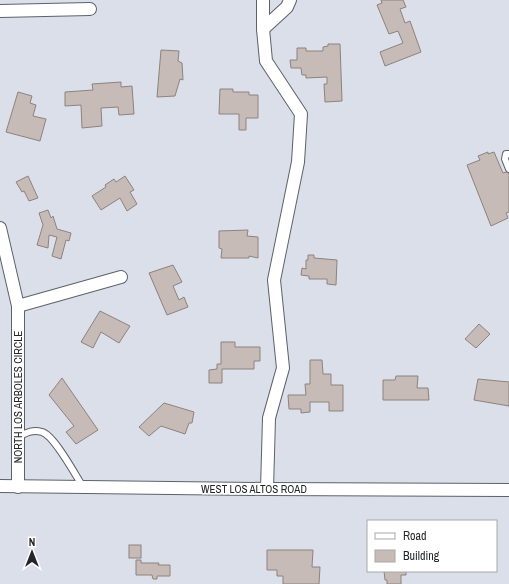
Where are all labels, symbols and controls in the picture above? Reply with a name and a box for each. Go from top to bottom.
street label: NORTH LOS ARBOLES CIRCLE [11,331,25,463]
street label: WEST LOS ALTOS ROAD [201,482,307,496]
legend [367,520,497,572]
text: Road [403,528,427,544]
north arrow [12,532,52,572]
text: N [29,535,35,549]
text: Building [403,548,440,564]

